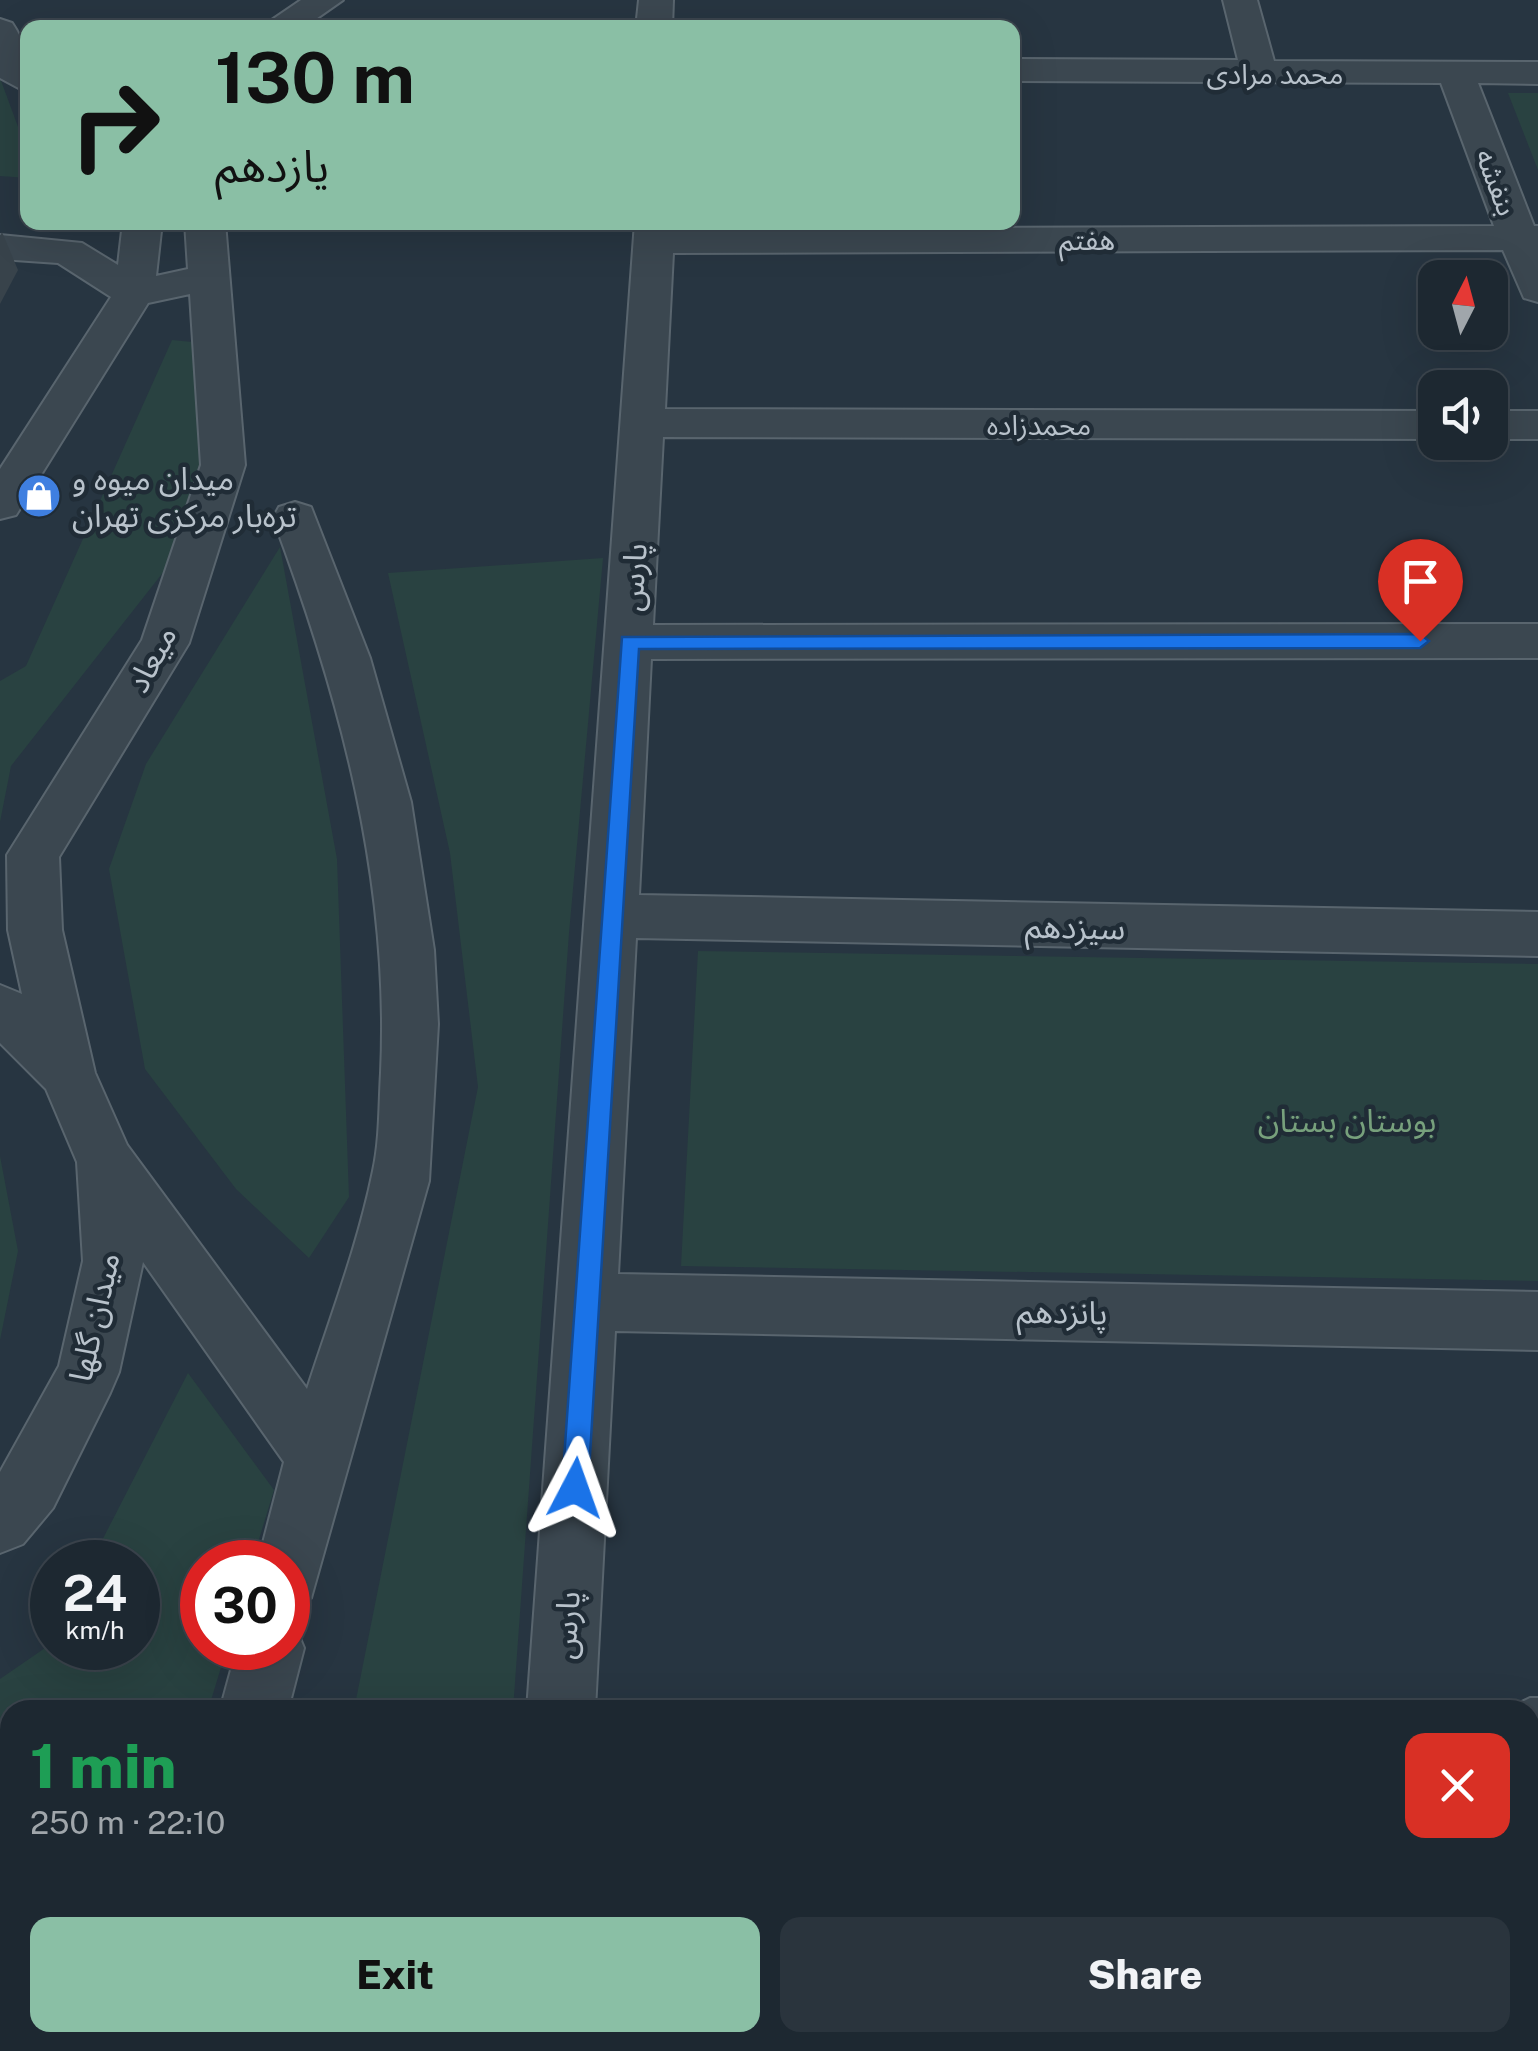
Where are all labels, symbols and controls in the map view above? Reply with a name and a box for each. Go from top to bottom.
text: 130 m [215,36,415,119]
street label: محمد مرادی [1207,57,1343,91]
icon: right [50,60,180,190]
text: یازدهم [215,139,329,192]
street label: بنفشه [1469,144,1525,220]
street label: هفتم [1059,223,1115,262]
north arrow [1418,260,1508,350]
map controls [1418,260,1508,460]
button: sound [1418,370,1508,460]
street label: محمدزاده [987,408,1091,442]
place label: میدان میوه و تره‌بار مرکزی تهران [72,460,297,535]
shop icon: میدان میوه و تره‌بار مرکزی تهران [16,473,62,519]
pin [1378,539,1463,642]
street label: پارس [612,542,656,613]
icon: arrive [1393,554,1448,609]
street label: میعاد [118,619,184,699]
street label: سیزدهم [1024,908,1125,952]
park label: بوستان بستان [1258,1102,1436,1140]
street label: میدان گلها [61,1249,127,1385]
street label: پانزدهم [1016,1293,1108,1337]
position arrow [523,1436,627,1540]
speed limit sign: 30 [180,1540,310,1670]
text: 24 [63,1563,127,1622]
street label: پارس [545,1590,589,1661]
text: km/h [66,1615,124,1645]
text: 1 min [30,1731,177,1802]
button: close [1405,1733,1510,1838]
text: 250 m · 22:10 [30,1804,225,1841]
button: Exit [30,1917,760,2032]
button: Share [780,1917,1510,2032]

